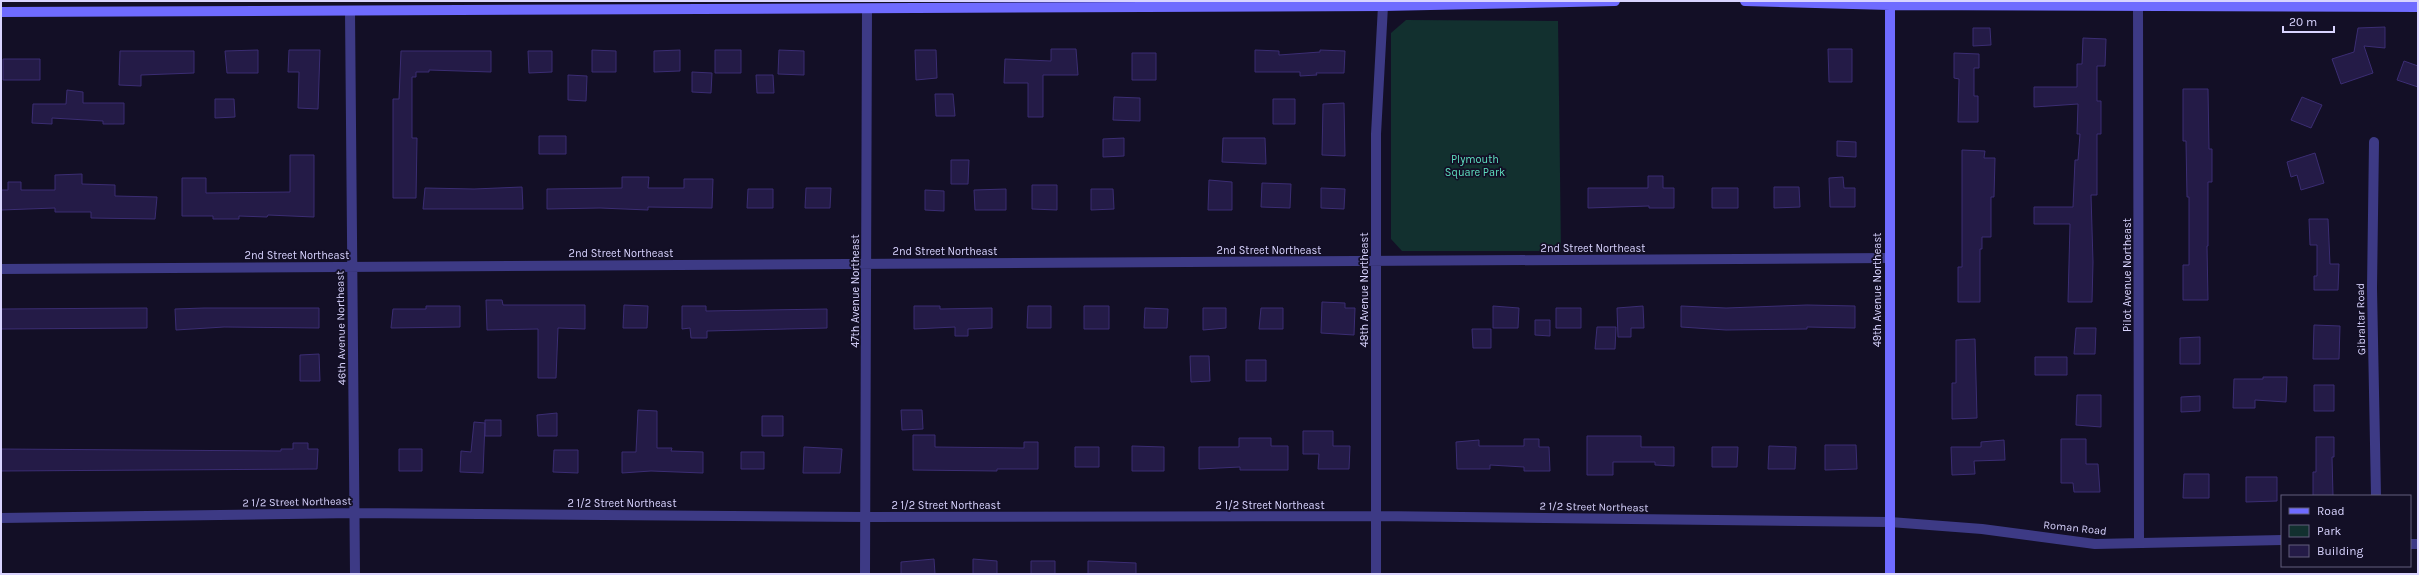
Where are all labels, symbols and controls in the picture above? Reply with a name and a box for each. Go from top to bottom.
scale bar [2283,8,2334,34]
text: 20 m [2289,15,2317,29]
park label: Plymouth Square Park [1445,153,1505,179]
street label: Pilot Avenue Northeast [2121,218,2134,332]
street label: 48th Avenue Northeast [1358,232,1371,348]
street label: 49th Avenue Northeast [1871,233,1884,347]
street label: 47th Avenue Northeast [849,234,862,348]
street label: 2nd Street Northeast [1541,242,1645,255]
street label: 2nd Street Northeast [1217,244,1321,257]
street label: 2nd Street Northeast [893,245,997,258]
street label: 2nd Street Northeast [569,247,673,260]
street label: 2nd Street Northeast [245,249,349,262]
street label: 46th Avenue Northeast [334,271,348,385]
street label: Gibraltar Road [2354,283,2368,355]
street label: 2 1/2 Street Northeast [242,495,352,509]
legend [2281,495,2411,567]
street label: 2 1/2 Street Northeast [567,497,677,510]
street label: 2 1/2 Street Northeast [891,499,1001,512]
street label: 2 1/2 Street Northeast [1215,499,1325,512]
street label: 2 1/2 Street Northeast [1539,500,1649,514]
text: Road [2317,504,2345,518]
street label: Roman Road [2043,518,2107,538]
text: Park [2317,524,2342,538]
text: Building [2317,544,2364,558]

